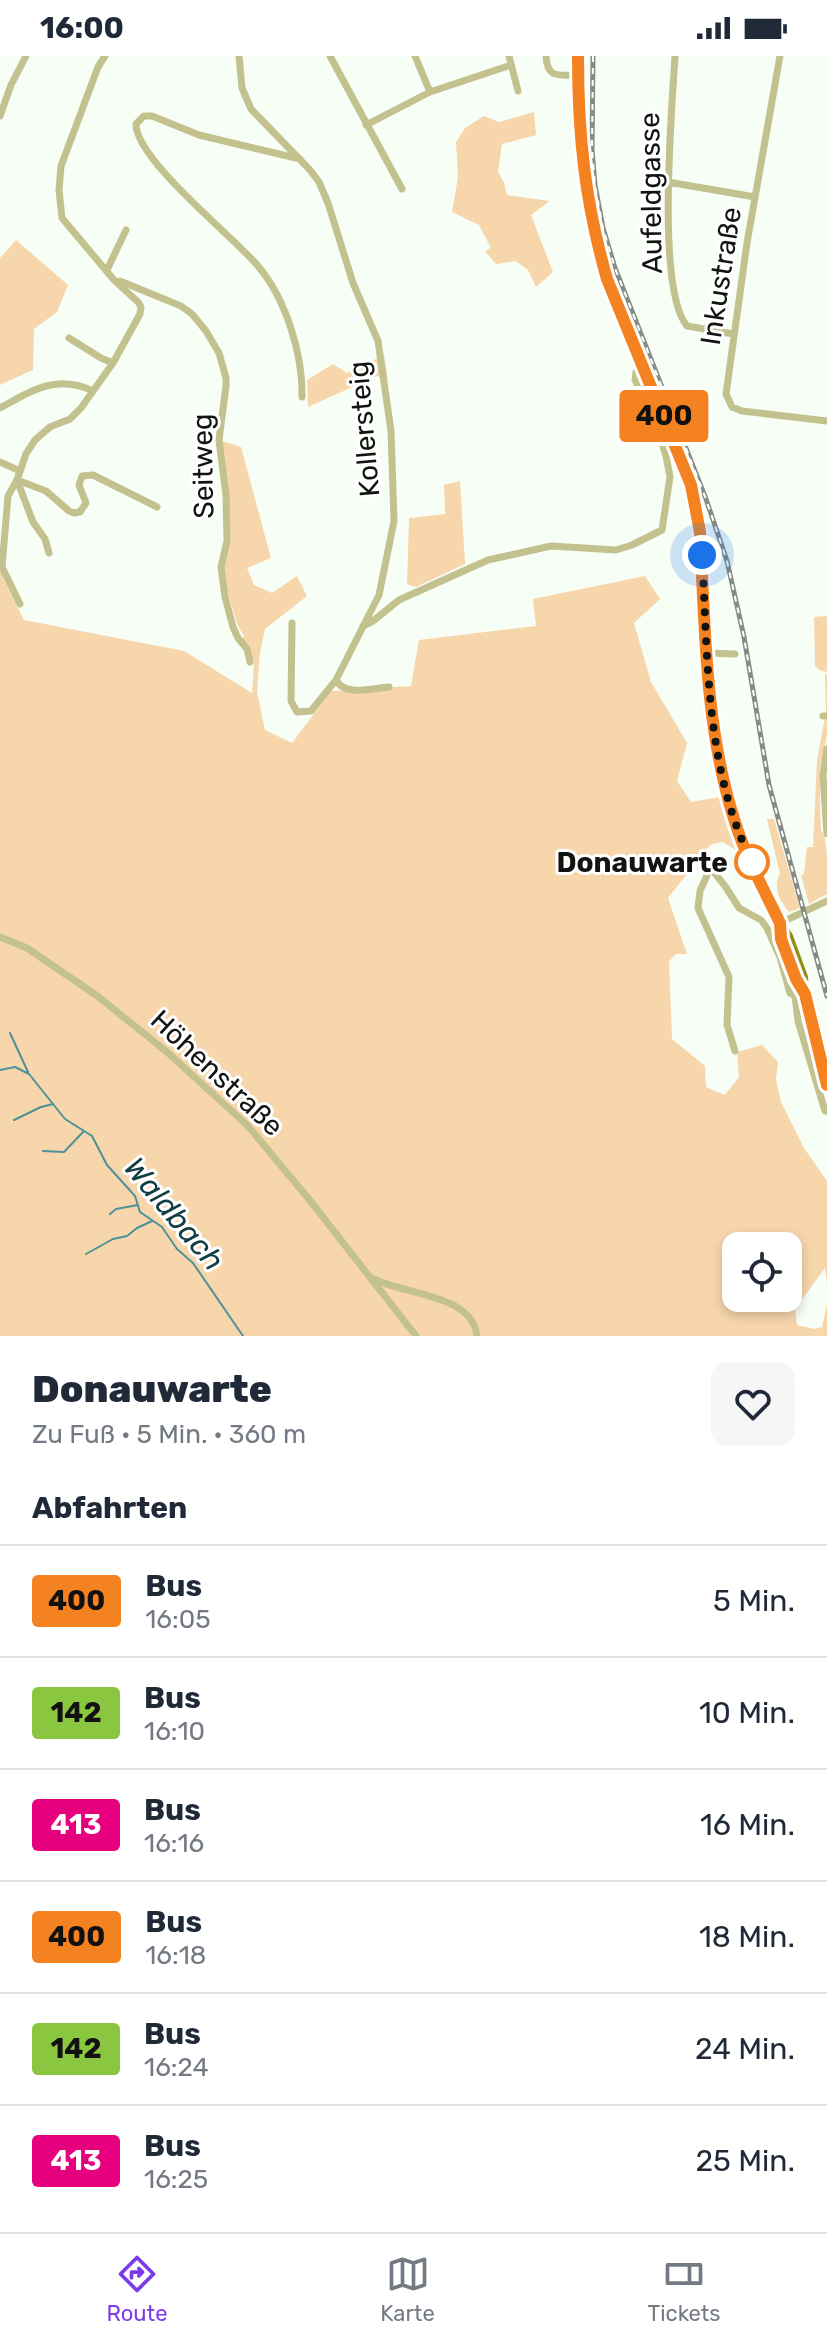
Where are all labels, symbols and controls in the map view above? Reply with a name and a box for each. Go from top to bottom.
text: 16:00 [40,10,124,46]
street label: Aufeldgasse [633,112,669,274]
street label: Inkustraße [694,205,748,347]
street label: Kollersteig [342,360,386,498]
line badge: 400 [618,390,710,442]
text: 400 [635,399,693,432]
street label: Seitweg [186,413,220,519]
your location [682,535,722,575]
marker: Donauwarte [735,845,769,879]
place label: Donauwarte [556,846,728,879]
street label: Höhenstraße [144,1003,290,1143]
water label: Waldbach [116,1150,232,1278]
map controls [722,1232,802,1312]
button: locate [722,1232,802,1312]
button: heart [711,1362,795,1446]
text: Donauwarte [32,1366,272,1412]
text: Zu Fuß · 5 Min. · 360 m [32,1419,306,1450]
text: Abfahrten [32,1490,187,1526]
text: Bus [145,1568,202,1604]
text: 5 Min. [713,1583,795,1619]
text: 400 [48,1584,105,1617]
text: 16:05 [145,1604,211,1635]
text: Bus [144,1680,201,1716]
text: 10 Min. [699,1695,795,1731]
text: 142 [50,1696,102,1729]
text: 16:10 [144,1716,205,1747]
text: Bus [144,1792,201,1828]
text: 16 Min. [700,1807,795,1843]
text: 413 [51,1808,101,1841]
text: 16:16 [144,1828,204,1859]
text: Bus [145,1904,202,1940]
text: 18 Min. [699,1919,795,1955]
text: 400 [48,1920,105,1953]
text: 16:18 [145,1940,206,1971]
text: Bus [144,2016,201,2052]
text: 24 Min. [695,2031,795,2067]
text: 142 [50,2032,102,2065]
text: 16:24 [144,2052,209,2083]
text: Bus [144,2128,201,2164]
text: 25 Min. [695,2143,795,2179]
text: 413 [51,2144,101,2177]
text: 16:25 [144,2164,208,2195]
tab: Route [106,2252,167,2327]
tab: Karte [380,2252,435,2327]
tab: Tickets [648,2252,721,2327]

